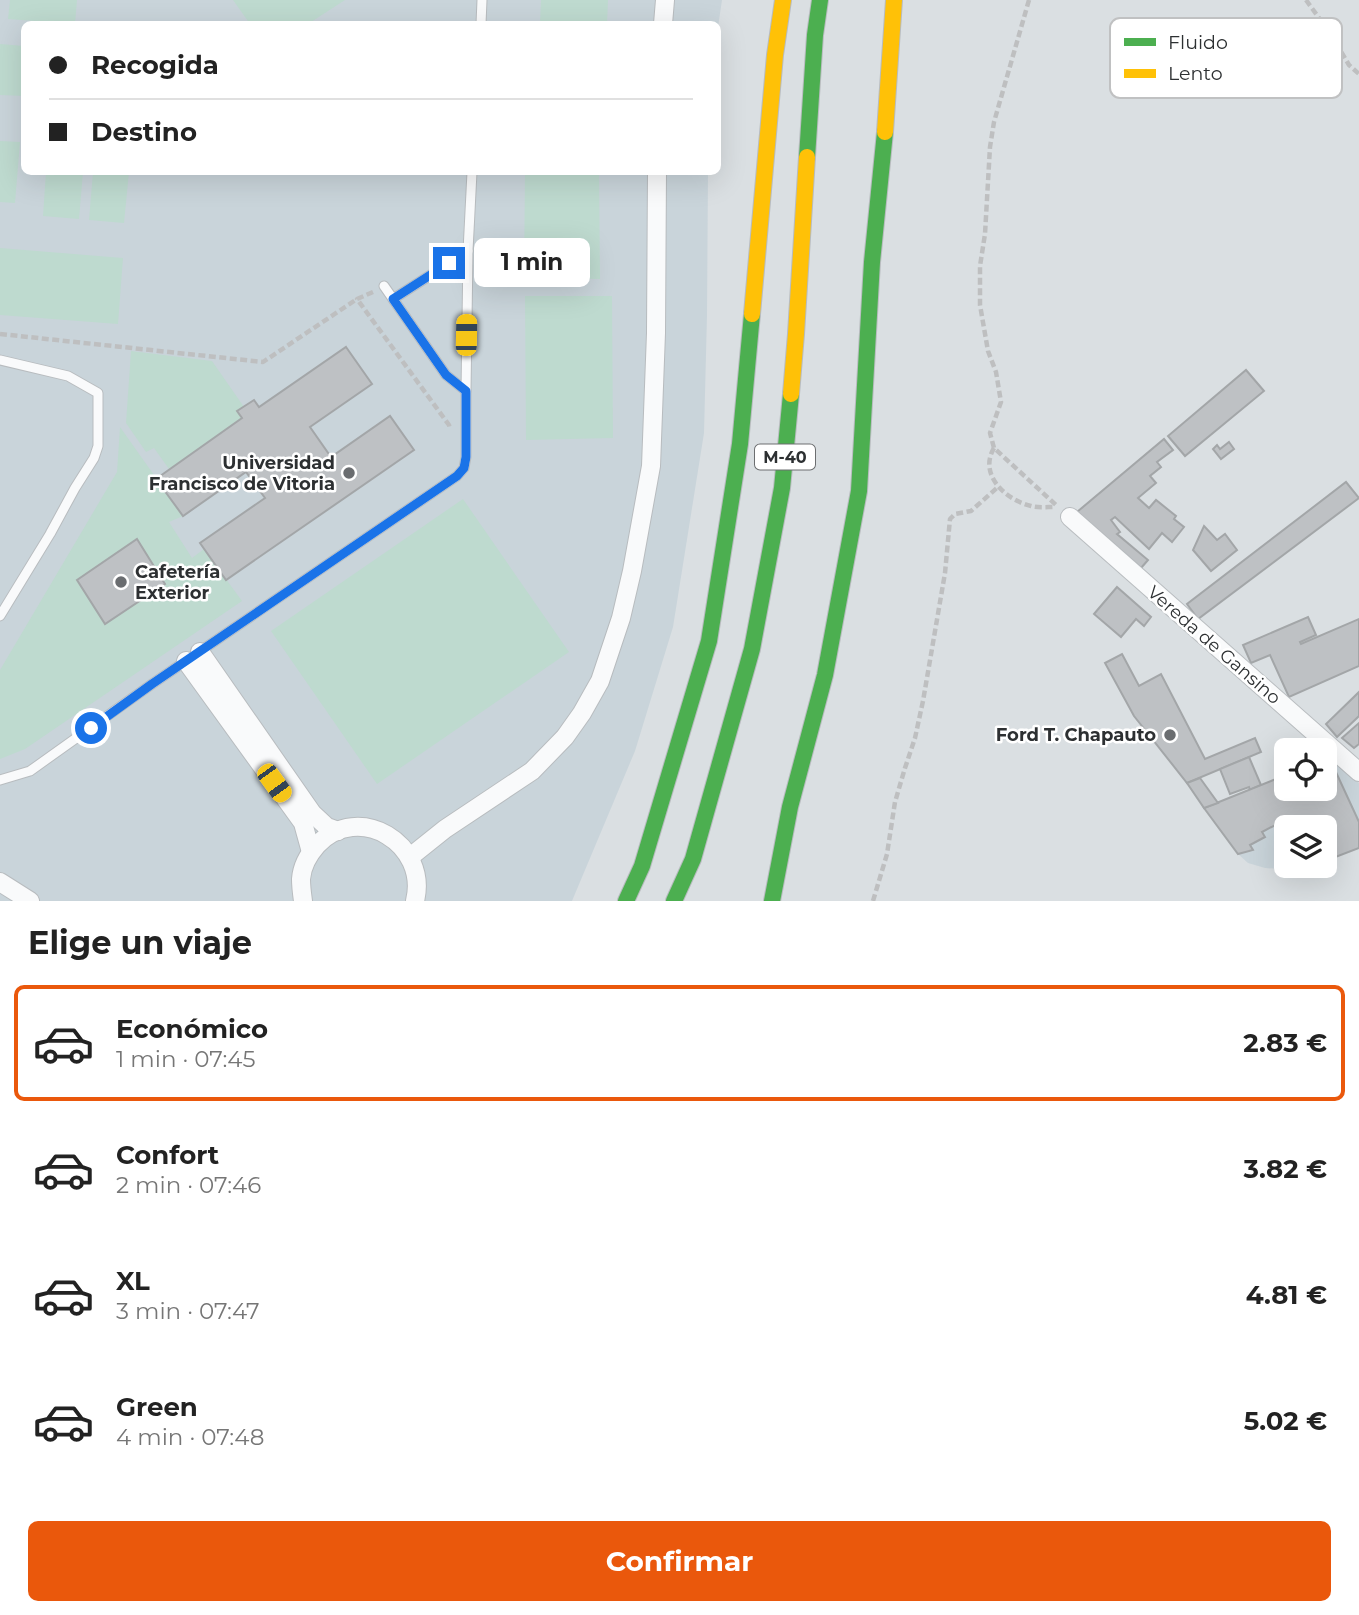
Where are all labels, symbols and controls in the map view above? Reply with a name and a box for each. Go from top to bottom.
legend [1110,18,1342,98]
text: Fluido [1168,31,1228,54]
text: Recogida [91,49,219,81]
text: Lento [1168,62,1223,85]
text: Destino [91,116,197,148]
callout: 1 min [474,238,589,288]
route end [433,247,465,279]
text: 1 min [501,248,563,276]
car [456,314,477,356]
road number: M-40 [755,445,815,470]
place label: Universidad Francisco de Vitoria [149,452,335,495]
marker: Universidad Francisco de Vitoria [341,465,357,481]
place label: Cafetería Exterior [135,561,220,604]
marker: Cafetería Exterior [113,574,129,590]
street label: Vereda de Gansino [1143,581,1285,709]
route start [75,712,107,744]
place label: Ford T. Chapauto [996,724,1156,746]
marker: Ford T. Chapauto [1162,727,1178,743]
map controls [1274,738,1337,878]
button: locate [1274,738,1337,801]
car [254,760,295,806]
button: layers [1274,815,1337,878]
text: Elige un viaje [28,923,252,962]
icon: car [32,1012,95,1075]
text: Económico [116,1013,268,1045]
text: 2.83 € [1243,1027,1327,1059]
text: 1 min · 07:45 [116,1045,256,1073]
icon: car [32,1138,95,1201]
text: Confort [116,1139,219,1171]
text: 3.82 € [1244,1153,1327,1185]
text: 2 min · 07:46 [116,1171,261,1199]
icon: car [32,1264,95,1327]
text: XL [116,1265,150,1297]
text: 4.81 € [1246,1279,1327,1311]
text: 3 min · 07:47 [116,1297,260,1325]
icon: car [32,1390,95,1453]
text: Green [116,1391,198,1423]
text: 5.02 € [1244,1405,1327,1437]
text: 4 min · 07:48 [116,1423,264,1451]
button: Confirmar [28,1521,1331,1601]

